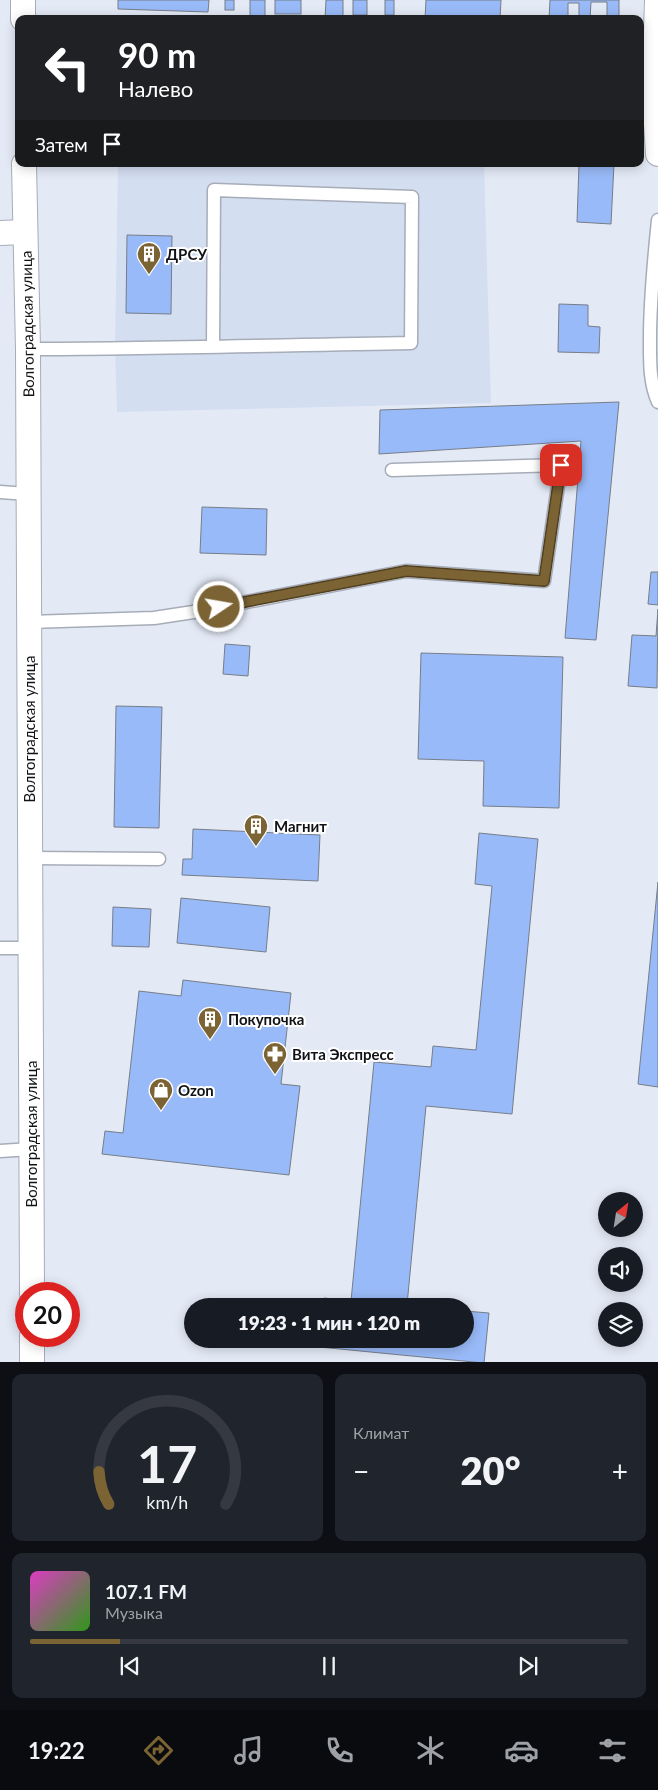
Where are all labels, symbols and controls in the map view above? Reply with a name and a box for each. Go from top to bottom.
text: 90 m [118,33,196,75]
icon: left [35,35,100,100]
text: Налево [118,75,193,102]
icon: arrive [98,130,126,158]
text: Затем [35,133,88,156]
building icon: ДРСУ [136,241,162,275]
place label: ДРСУ [166,245,207,263]
street label: Волгоградская улица [17,250,37,398]
pin [540,444,582,486]
icon: arrive [547,451,575,479]
position arrow [192,580,244,632]
street label: Волгоградская улица [20,656,38,802]
building icon: Магнит [243,813,269,847]
place label: Магнит [274,817,327,835]
building icon: Покупочка [197,1006,223,1040]
place label: Покупочка [228,1010,304,1028]
pharmacy icon: Вита Экспресс [262,1041,288,1075]
place label: Вита Экспресс [292,1045,394,1063]
street label: Волгоградская улица [22,1061,40,1207]
shop icon: Ozon [148,1077,174,1111]
place label: Ozon [178,1081,214,1099]
north arrow [598,1192,642,1238]
map controls [598,1192,643,1347]
button: sound [598,1247,643,1292]
speed limit sign: 20 [15,1282,80,1347]
button: layers [598,1302,643,1347]
text: 19:23 · 1 мин · 120 m [238,1311,420,1334]
text: Климат [353,1423,409,1442]
text: 17 [137,1432,198,1494]
text: 20° [461,1447,520,1493]
text: − [353,1454,369,1488]
text: + [612,1454,628,1488]
text: km/h [147,1491,188,1513]
text: 107.1 FM [105,1580,187,1603]
text: Музыка [105,1603,163,1622]
icon: previous [116,1652,144,1680]
icon: pause [315,1652,343,1680]
icon: next [514,1652,542,1680]
icon: directions [141,1733,176,1768]
icon: music [231,1733,266,1768]
icon: phone [322,1733,357,1768]
icon: climate [413,1733,448,1768]
icon: car [504,1733,539,1768]
icon: filters [595,1733,630,1768]
text: 19:22 [28,1737,85,1764]

